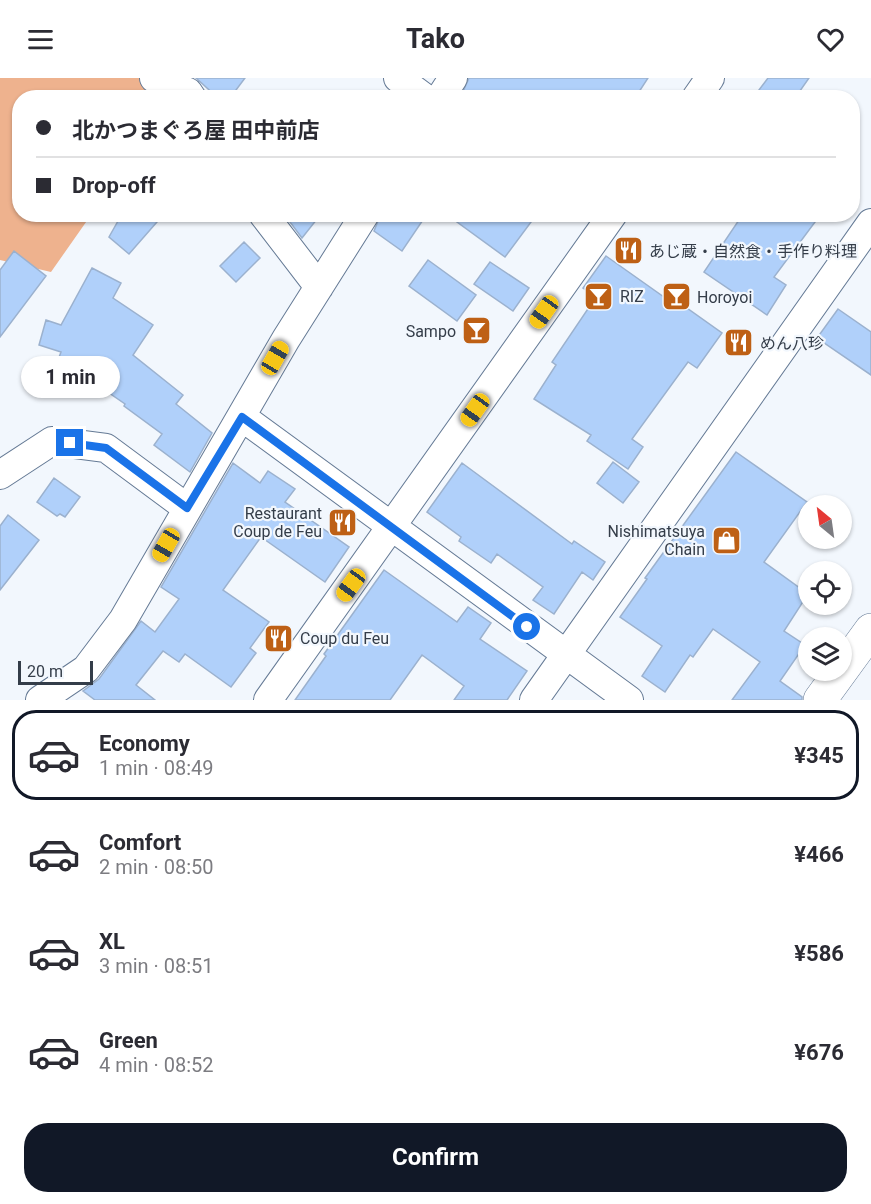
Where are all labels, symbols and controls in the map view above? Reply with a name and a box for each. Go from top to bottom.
icon: menu [24,23,57,56]
text: Tako [406,23,465,55]
icon: heart [814,23,847,56]
text: 北かつまぐろ屋 田中前店 [72,118,319,143]
text: Drop-off [72,173,156,198]
restaurant icon: あじ蔵・自然食・手作り料理 [612,235,644,267]
place label: あじ蔵・自然食・手作り料理 [649,242,857,261]
bar icon: RIZ [583,280,615,312]
bar icon: Horoyoi [660,281,692,313]
place label: RIZ [620,287,644,306]
place label: Horoyoi [697,288,752,307]
car [526,292,562,332]
bar icon: Sampo [461,315,493,347]
place label: Sampo [406,322,456,341]
restaurant icon: めん八珍 [723,327,755,359]
place label: めん八珍 [760,334,824,353]
car [258,338,292,378]
callout: 1 min [20,356,119,398]
text: 1 min [45,365,96,389]
car [457,390,493,430]
route end [56,429,83,456]
north arrow [798,495,852,549]
map controls [798,495,852,681]
place label: Restaurant Coup de Feu [233,504,322,541]
restaurant icon: Restaurant Coup de Feu [327,506,359,538]
place label: Nishimatsuya Chain [608,522,705,559]
shop icon: Nishimatsuya Chain [710,524,742,556]
car [149,525,183,565]
button: locate [798,561,852,615]
car [333,565,369,605]
route start [513,613,540,640]
restaurant icon: Coup du Feu [263,622,295,654]
button: layers [798,627,852,681]
place label: Coup du Feu [300,629,389,648]
scale bar [18,658,93,686]
text: 20 m [27,662,63,681]
icon: car [27,728,81,782]
text: Economy [99,731,190,756]
text: ¥345 [794,743,844,768]
text: 1 min · 08:49 [99,756,214,780]
icon: car [27,827,81,881]
text: Comfort [99,830,181,855]
text: ¥466 [794,842,844,867]
text: 2 min · 08:50 [99,855,214,879]
icon: car [27,926,81,980]
text: XL [99,929,125,954]
text: ¥586 [794,941,844,966]
text: 3 min · 08:51 [99,954,214,978]
icon: car [27,1025,81,1079]
text: Green [99,1028,158,1053]
text: ¥676 [794,1040,844,1065]
text: 4 min · 08:52 [99,1053,214,1077]
button: Confirm [24,1123,847,1192]

